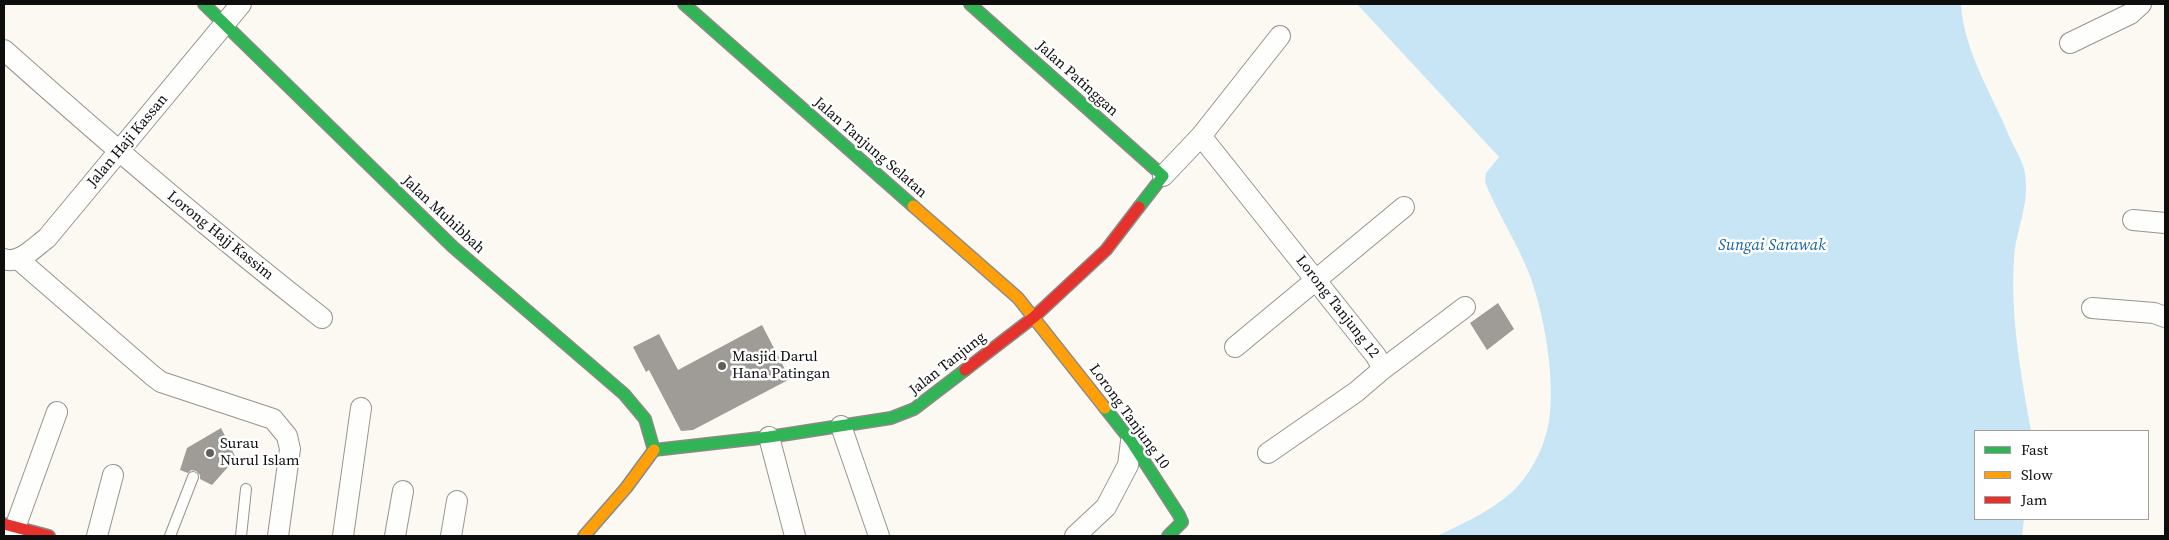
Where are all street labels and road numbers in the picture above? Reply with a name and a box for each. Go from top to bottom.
street label: Jalan Patinggan [1032,38,1122,120]
street label: Jalan Haji Kassan [84,91,172,191]
street label: Jalan Tanjung Selatan [810,94,930,202]
street label: Jalan Muhibbah [398,172,488,258]
street label: Lorong Hajj Kassim [163,188,277,284]
street label: Lorong Tanjung 12 [1291,252,1383,362]
street label: Jalan Tanjung [906,329,990,399]
street label: Lorong Tanjung 10 [1085,361,1173,473]

